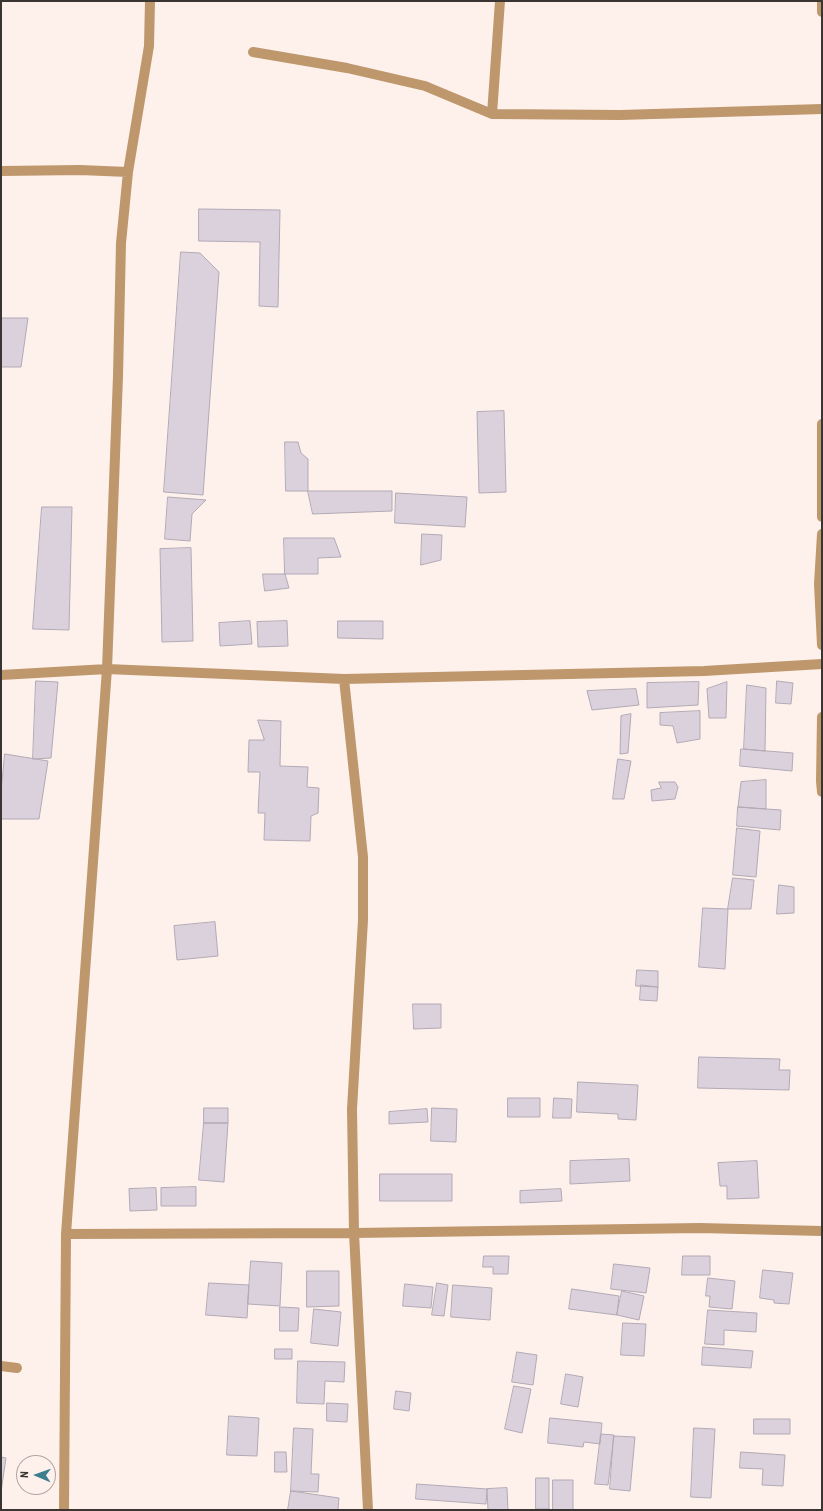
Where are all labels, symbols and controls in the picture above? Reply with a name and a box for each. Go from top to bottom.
north arrow [16,1455,56,1495]
text: N [18,1471,31,1478]

